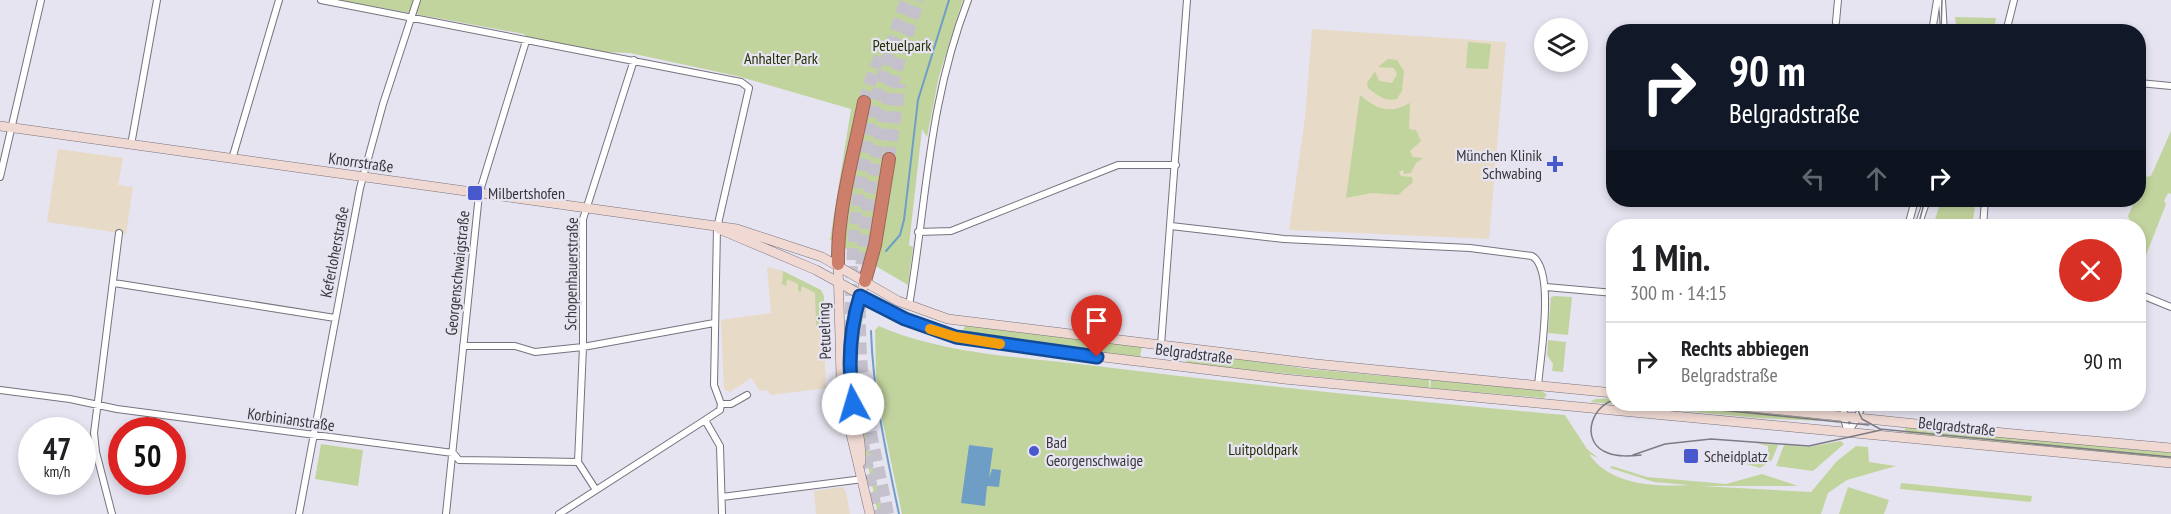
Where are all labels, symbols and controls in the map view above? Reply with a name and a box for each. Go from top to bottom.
map controls [1534,18,1588,72]
button: layers [1534,18,1588,72]
park label: Petuelpark [873,35,932,55]
text: 90 m [1729,43,1806,98]
park label: Anhalter Park [744,48,819,68]
icon: right [1630,48,1708,126]
text: Belgradstraße [1729,96,1860,130]
place label: München Klinik Schwabing [1456,145,1543,183]
street label: Knorrstraße [327,148,395,176]
marker: München Klinik Schwabing [1546,155,1564,173]
icon: left [1797,162,1830,195]
icon: ahead [1860,162,1893,195]
icon: right [1923,162,1956,195]
place label: Milbertshofen [488,183,565,203]
marker: Milbertshofen [466,184,484,202]
street label: Keferloherstraße [315,205,353,299]
street label: Georgenschwaigstraße [440,210,474,336]
street label: Schopenhauerstraße [560,217,582,331]
text: 1 Min. [1630,234,1710,281]
button: close [2059,239,2122,302]
text: 300 m · 14:15 [1630,280,1727,306]
pin [1071,295,1122,357]
street label: Petuelring [813,302,835,360]
icon: arrive [1080,304,1113,337]
text: Rechts abbiegen [1681,334,1809,362]
street label: Belgradstraße [1154,338,1234,368]
icon: right [1630,345,1663,378]
text: 90 m [2083,347,2122,375]
text: Belgradstraße [1681,362,1778,388]
position arrow [821,372,885,436]
street label: Korbinianstraße [246,403,336,435]
street label: Belgradstraße [1917,412,1997,440]
speed limit sign: 50 [108,417,186,495]
text: 47 [43,429,71,468]
place label: Bad Georgenschwaige [1046,432,1143,470]
park label: Luitpoldpark [1228,439,1299,459]
marker: Bad Georgenschwaige [1027,444,1041,458]
place label: Scheidplatz [1704,446,1768,466]
marker: Scheidplatz [1682,447,1700,465]
text: km/h [44,462,70,481]

